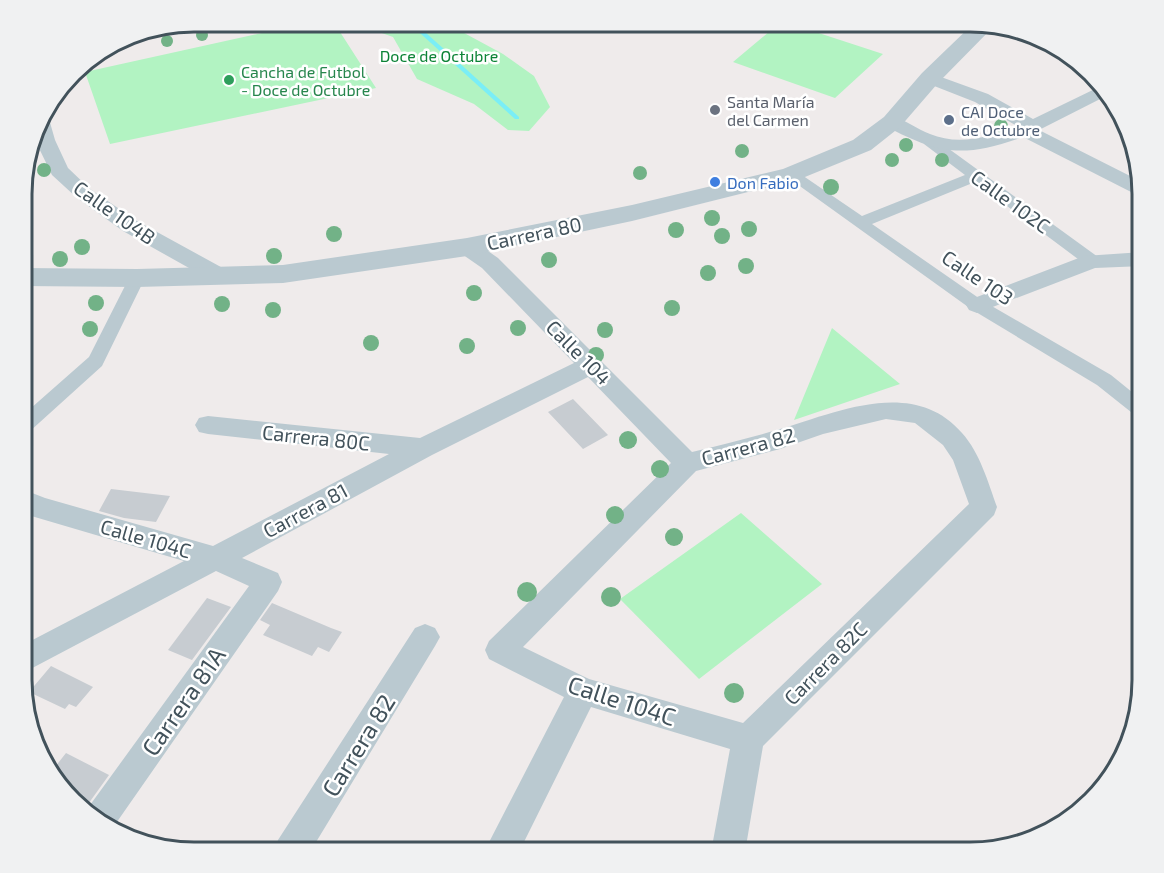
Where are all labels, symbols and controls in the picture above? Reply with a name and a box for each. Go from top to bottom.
park label: Doce de Octubre [380,46,498,65]
place label: Cancha de Futbol - Doce de Octubre [241,62,370,99]
marker: Cancha de Futbol - Doce de Octubre [222,73,236,87]
place label: Santa María del Carmen [727,92,815,129]
place label: CAI Doce de Octubre [961,102,1040,139]
marker: Santa María del Carmen [708,103,722,117]
marker: CAI Doce de Octubre [942,113,956,127]
street label: Calle 102C [967,164,1055,238]
place label: Don Fabio [727,173,799,192]
street label: Calle 104B [70,175,160,249]
marker: Don Fabio [708,175,722,189]
street label: Carrera 80 [484,211,584,255]
street label: Calle 103 [938,245,1018,309]
street label: Calle 104 [542,315,616,389]
street label: Carrera 80C [261,419,371,455]
street label: Carrera 82 [699,422,797,470]
street label: Carrera 81 [259,478,351,542]
street label: Calle 104C [98,514,194,562]
street label: Carrera 82C [779,617,871,709]
street label: Carrera 81A [135,641,231,761]
street label: Calle 104C [564,669,680,731]
street label: Carrera 82 [315,689,401,801]

